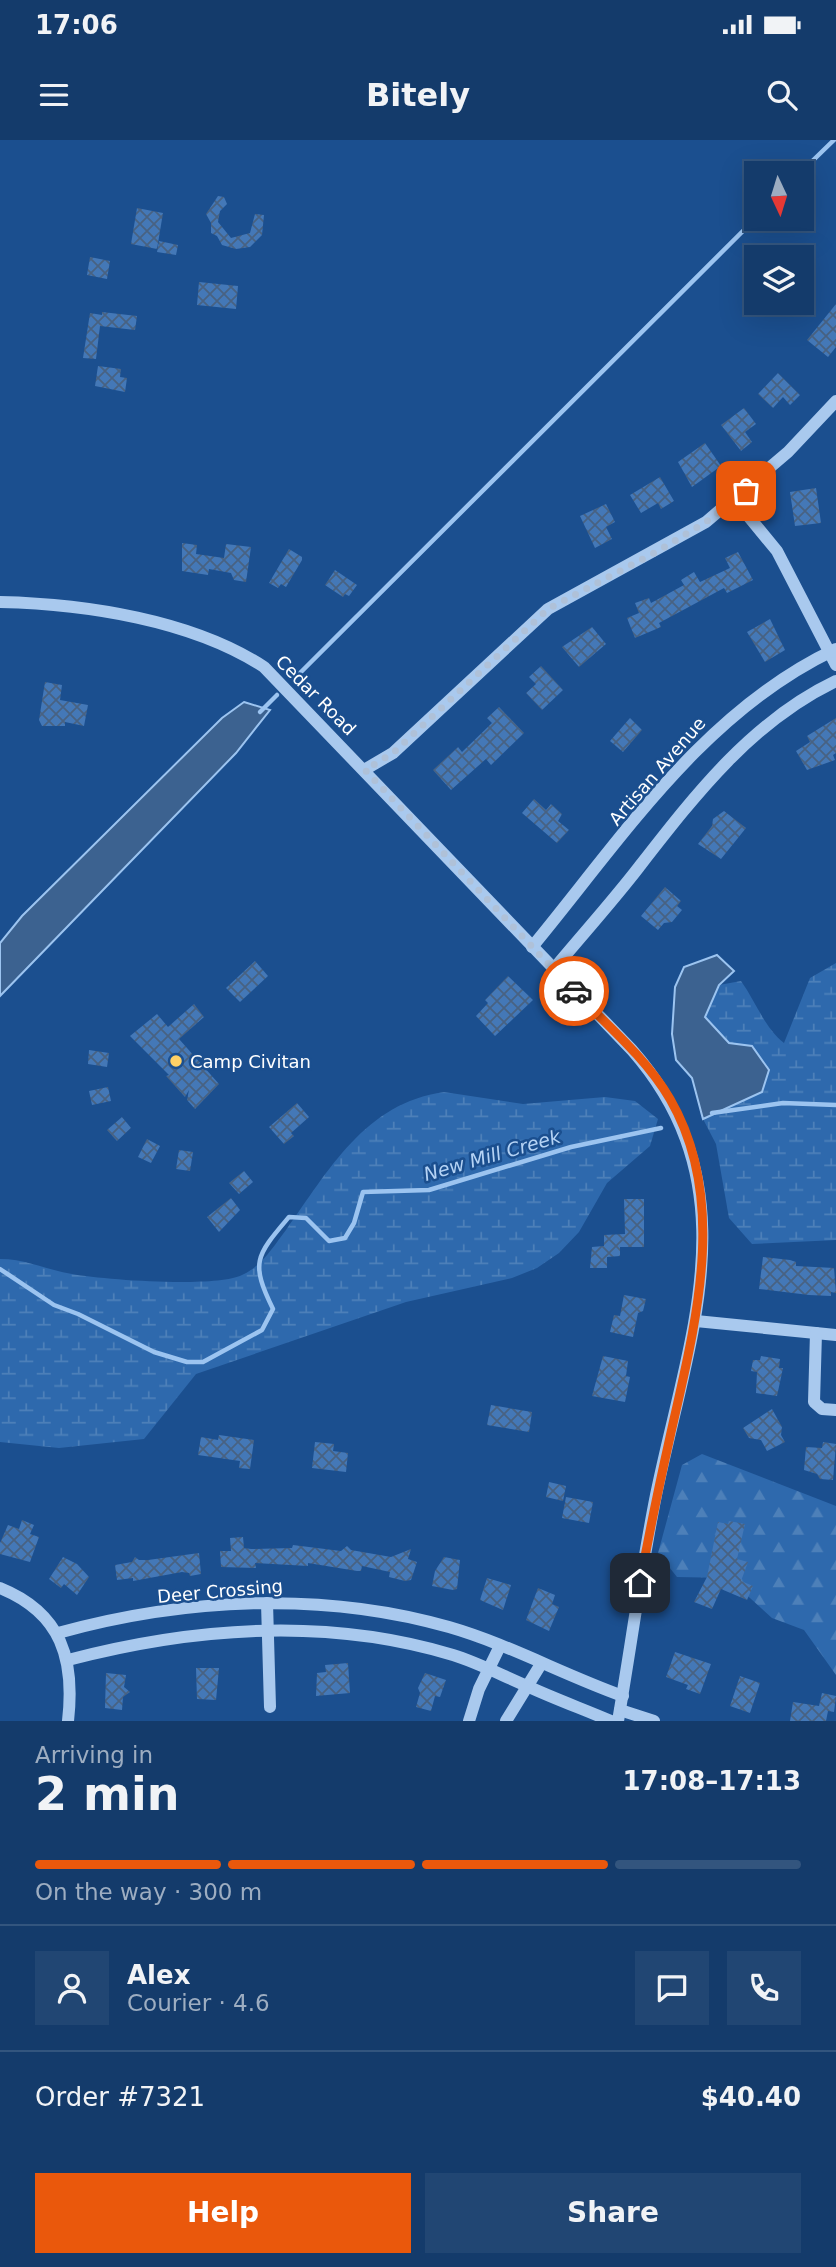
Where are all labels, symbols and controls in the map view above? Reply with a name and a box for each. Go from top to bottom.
text: 17:06 [35,10,118,40]
icon: menu [35,76,73,114]
text: Bitely [366,76,470,114]
icon: search [763,76,801,114]
north arrow [744,161,814,231]
map controls [744,161,814,315]
button: layers [744,245,814,315]
pin [716,461,776,521]
icon: bag [727,472,765,510]
street label: Cedar Road [272,651,360,739]
street label: Artisan Avenue [604,713,710,829]
courier [539,956,609,1026]
icon: car [555,972,593,1010]
place label: Camp Civitan [190,1051,311,1072]
marker: Camp Civitan [168,1053,184,1069]
water label: New Mill Creek [421,1125,564,1185]
pin [610,1553,670,1613]
icon: home [621,1564,659,1602]
street label: Deer Crossing [156,1575,284,1607]
text: Arriving in [35,1742,153,1768]
text: 17:08–17:13 [622,1766,801,1796]
text: 2 min [35,1767,179,1821]
text: On the way · 300 m [35,1879,262,1905]
button: person [35,1951,109,2025]
button: chat [635,1951,709,2025]
button: phone [727,1951,801,2025]
text: Alex [127,1960,190,1990]
text: Courier · 4.6 [127,1990,270,2016]
text: Order #7321 [35,2082,205,2112]
text: $40.40 [701,2082,801,2112]
button: Help [35,2173,411,2253]
button: Share [425,2173,801,2253]

